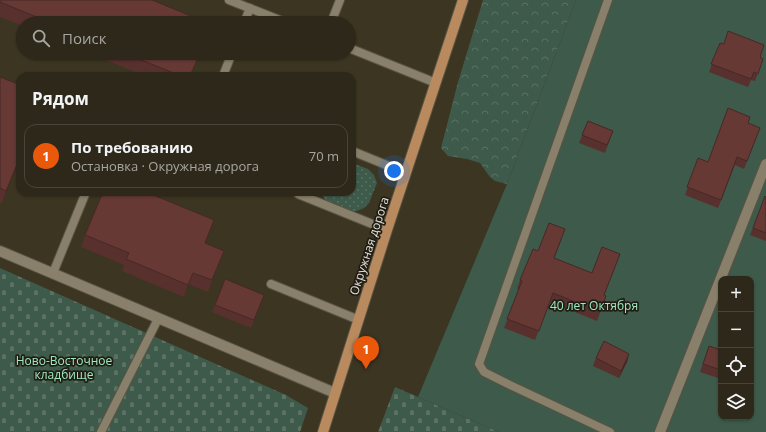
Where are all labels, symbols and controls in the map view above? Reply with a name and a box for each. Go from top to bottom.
search box [16,16,356,60]
icon: search [30,27,52,49]
text: Поиск [62,28,106,48]
text: Рядом [32,87,89,110]
text: По требованию [71,137,193,157]
text: 1 [42,147,50,165]
text: 70 m [309,147,339,165]
text: Остановка · Окружная дорога [71,157,259,175]
your location [384,161,404,181]
street label: Окружная дорога [345,195,393,297]
map controls [718,276,754,420]
button: + [718,276,754,312]
park label: 40 лет Октября [550,297,638,314]
button: − [718,312,754,348]
pin: 1 [353,336,379,369]
button: locate [718,348,754,384]
park label: Ново-Восточное кладбище [16,352,112,383]
button: layers [718,384,754,420]

